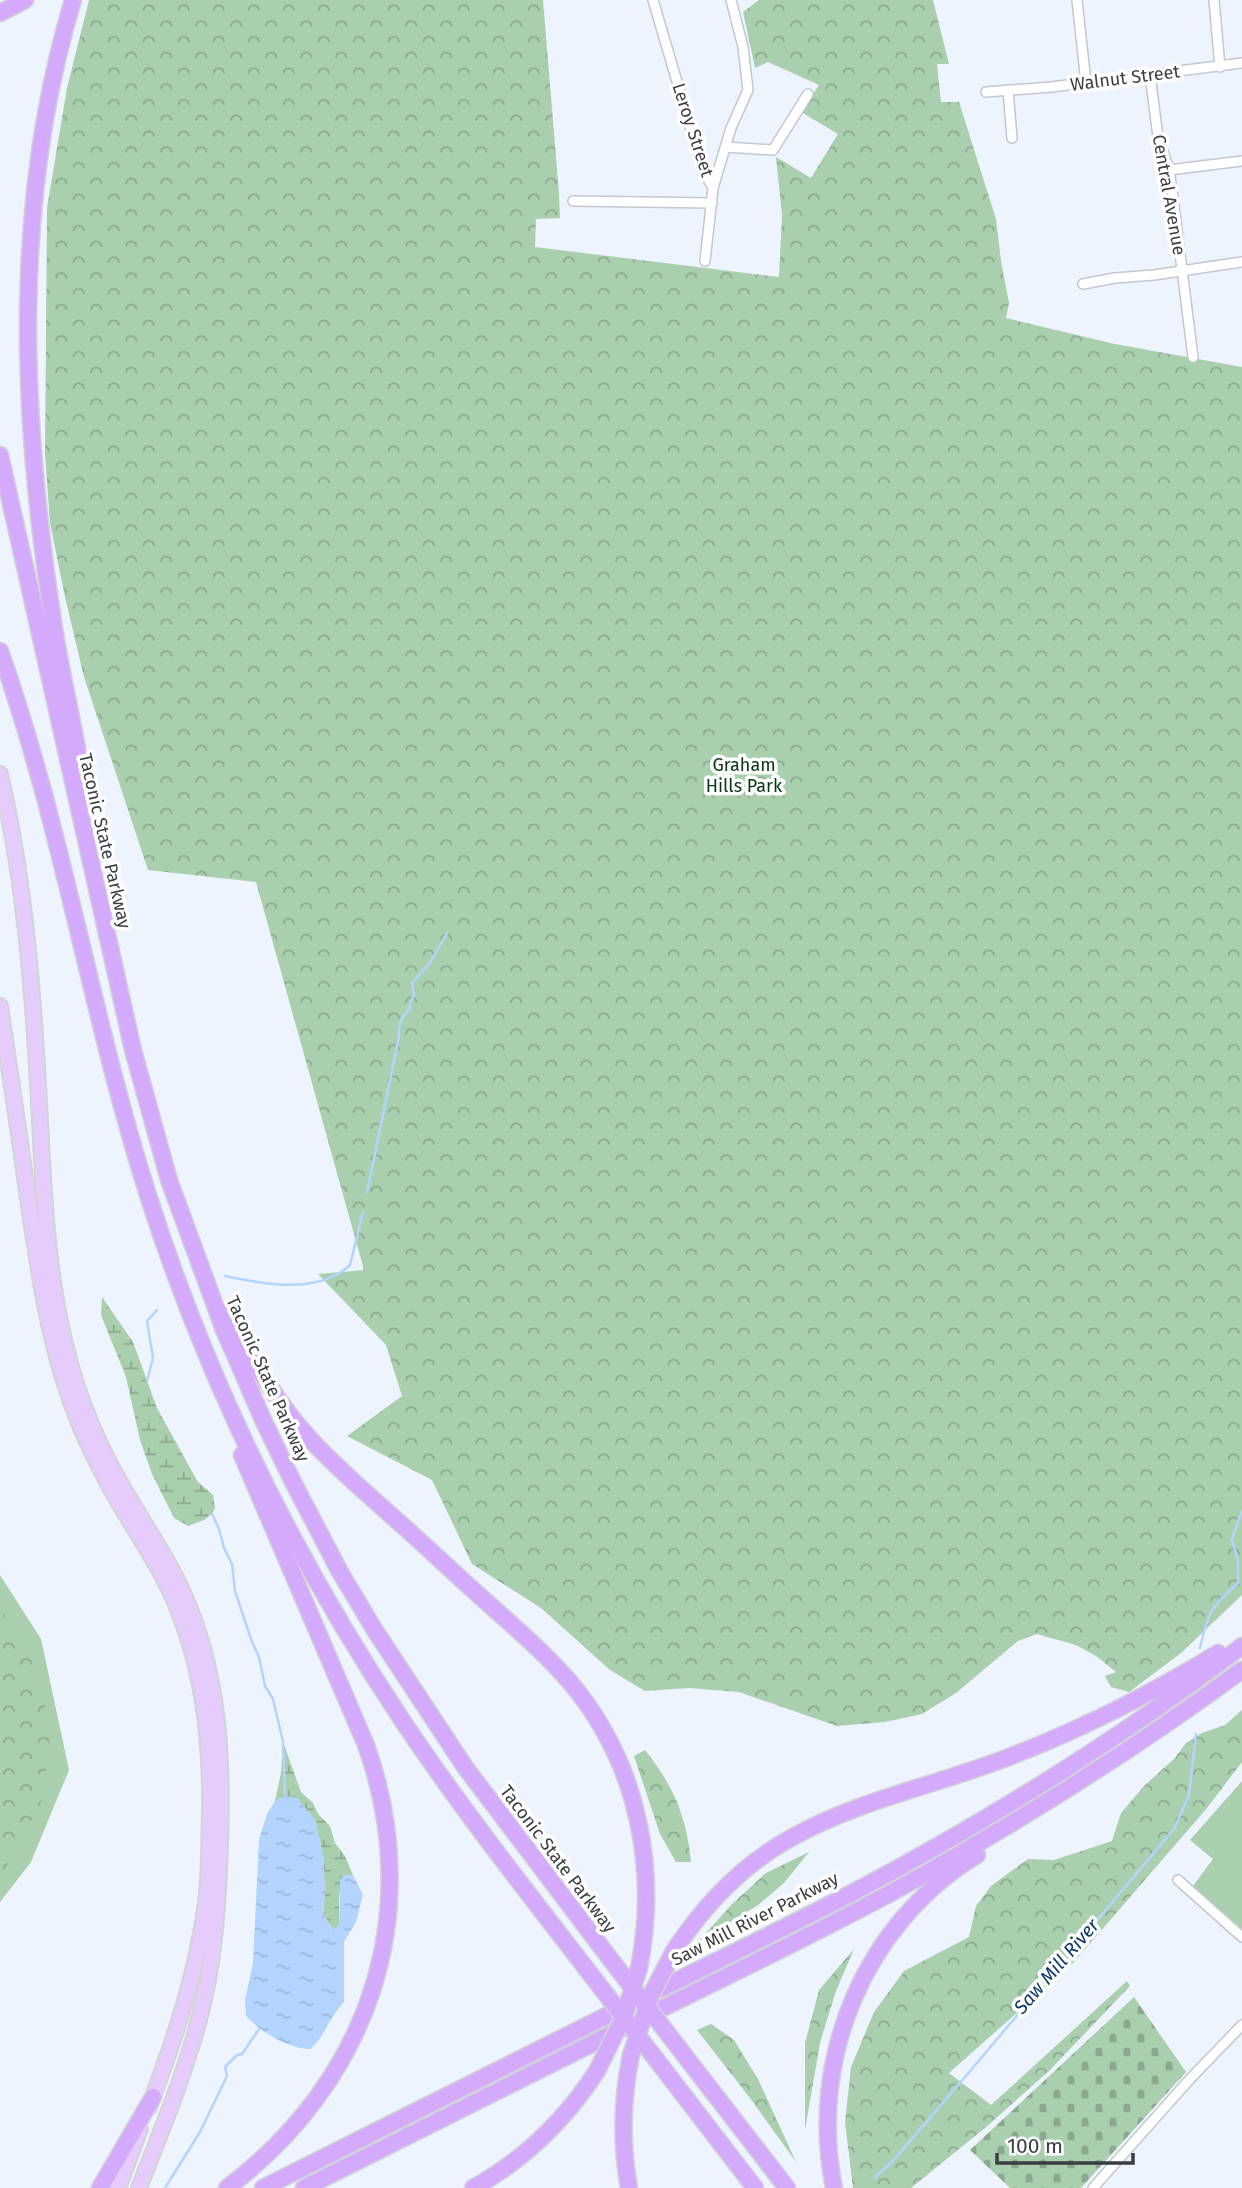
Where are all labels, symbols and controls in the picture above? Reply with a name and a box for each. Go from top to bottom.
street label: Walnut Street [1069,60,1182,96]
street label: Leroy Street [667,80,719,180]
street label: Central Avenue [1148,133,1190,257]
street label: Taconic State Parkway [74,751,136,931]
park label: Graham Hills Park [706,754,783,797]
street label: Taconic State Parkway [222,1293,315,1465]
street label: Taconic State Parkway [495,1781,621,1937]
street label: Saw Mill River Parkway [668,1867,842,1971]
water label: Saw Mill River [1008,1914,1104,2019]
scale bar [997,2122,1134,2166]
text: 100 m [1007,2133,1063,2159]

